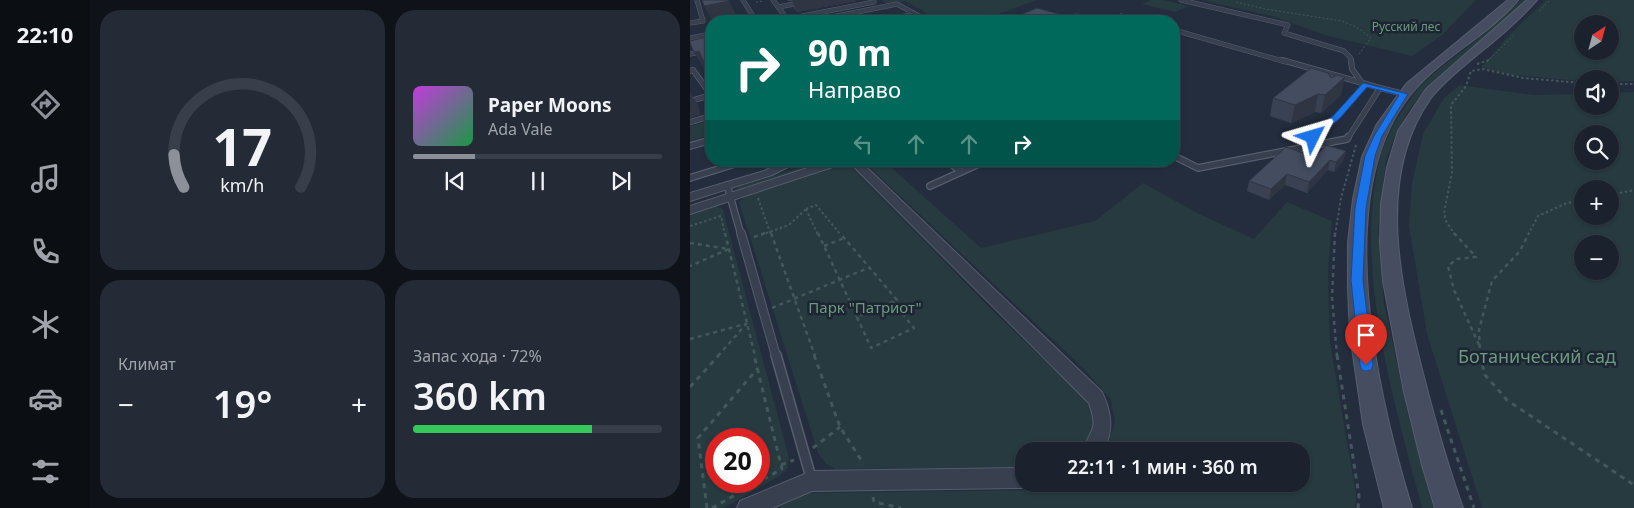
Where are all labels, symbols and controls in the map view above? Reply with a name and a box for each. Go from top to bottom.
north arrow [1574,15,1619,60]
map controls [1574,15,1619,280]
park label: Русский лес [1372,18,1440,35]
text: 22:10 [17,19,73,49]
text: 90 m [808,29,891,76]
icon: right [725,35,790,100]
button: sound [1574,70,1619,115]
text: Направо [808,74,901,104]
icon: directions [28,87,63,122]
text: Paper Moons [488,92,612,118]
text: 17 [213,110,272,181]
position arrow [1286,110,1338,162]
text: Ada Vale [488,118,553,140]
button: search [1574,125,1619,170]
icon: left [849,130,877,158]
icon: ahead [902,130,930,158]
icon: ahead [955,130,983,158]
icon: right [1008,130,1036,158]
icon: music [28,161,63,196]
icon: previous [441,167,469,195]
icon: pause [524,167,552,195]
icon: next [607,167,635,195]
text: km/h [221,173,264,197]
button: + [1574,180,1619,225]
icon: phone [28,234,63,269]
button: − [1574,235,1619,280]
park label: Парк "Патриот" [808,297,922,317]
icon: climate [28,307,63,342]
pin [1345,314,1387,365]
icon: arrive [1352,321,1380,349]
park label: Ботанический сад [1458,344,1616,368]
text: Запас хода · 72% [413,345,542,367]
text: Климат [118,353,176,375]
text: 360 km [413,369,547,421]
text: 19° [213,377,272,429]
icon: car [28,381,63,416]
text: − [118,385,134,423]
text: + [351,385,367,423]
speed limit sign: 20 [705,428,770,493]
icon: filters [28,454,63,489]
text: 22:11 · 1 мин · 360 m [1067,454,1258,480]

